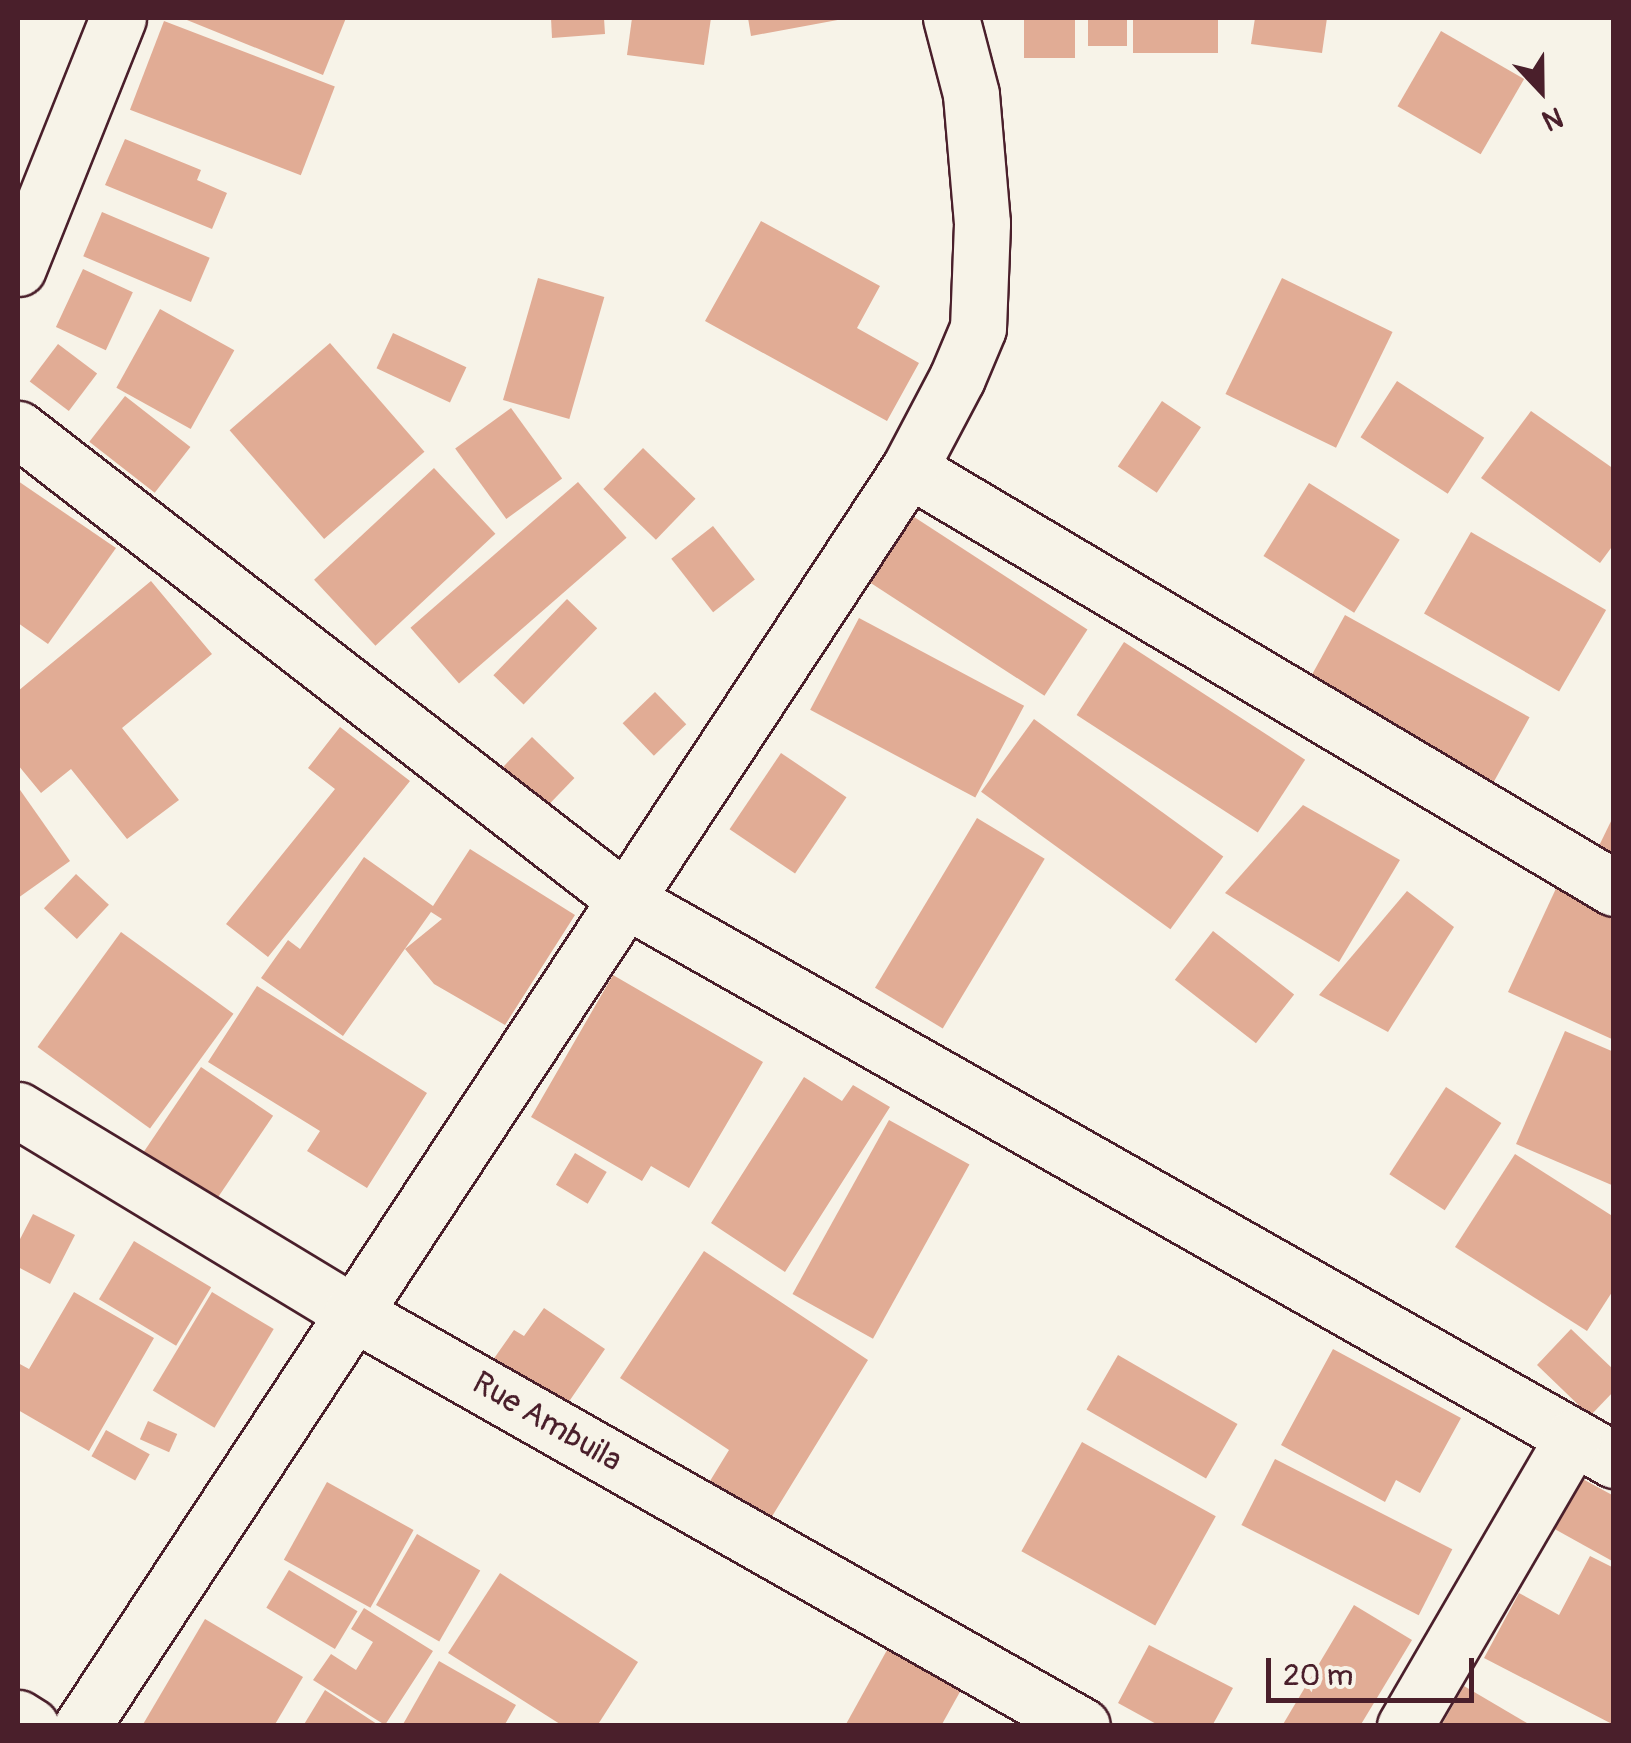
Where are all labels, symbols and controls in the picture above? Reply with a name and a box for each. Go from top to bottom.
north arrow [1491,40,1591,140]
text: N [1537,99,1568,138]
street label: Rue Ambuila [466,1364,628,1480]
scale bar [1271,1638,1478,1700]
text: 20 m [1283,1657,1353,1694]

